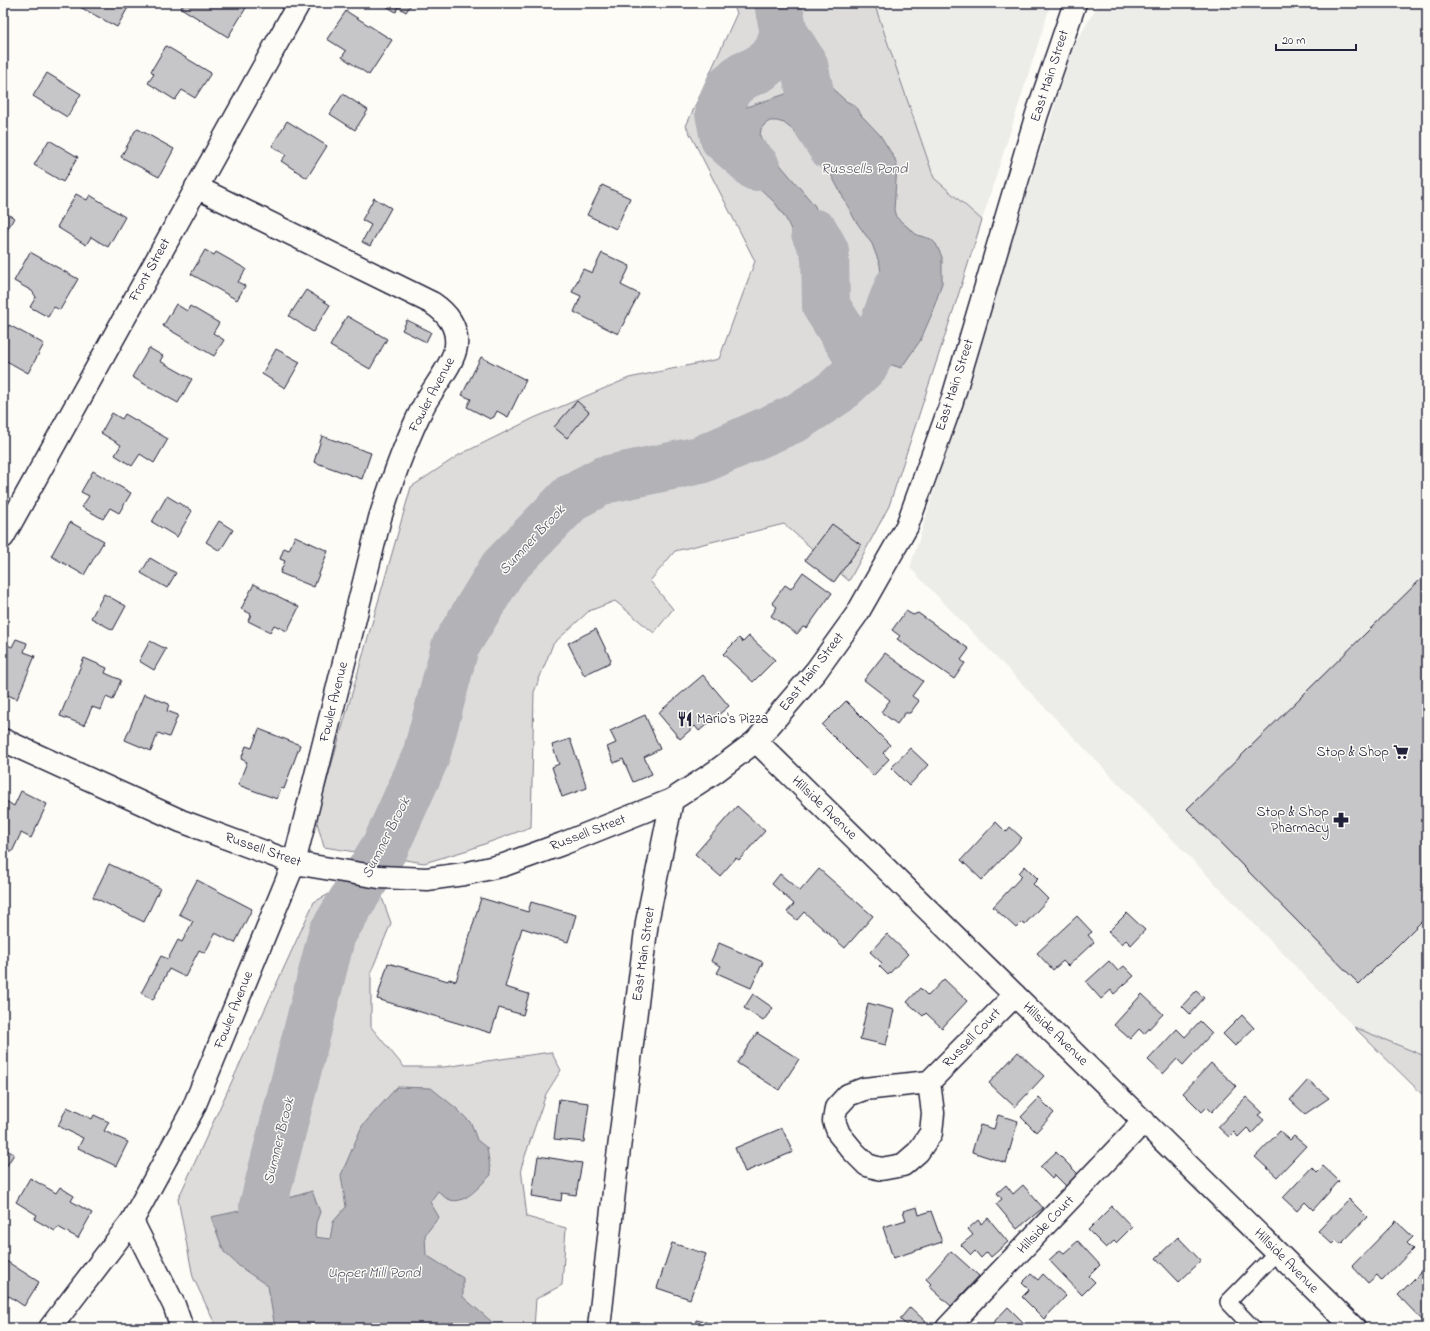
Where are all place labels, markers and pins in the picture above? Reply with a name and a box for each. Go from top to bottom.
place label: Mario's Pizza [697,709,768,730]
restaurant icon: Mario's Pizza [676,710,694,728]
place label: Stop & Shop [1316,742,1389,763]
supermarket icon: Stop & Shop [1392,743,1410,761]
place label: Stop & Shop Pharmacy [1256,802,1329,840]
pharmacy icon: Stop & Shop Pharmacy [1332,811,1350,829]

